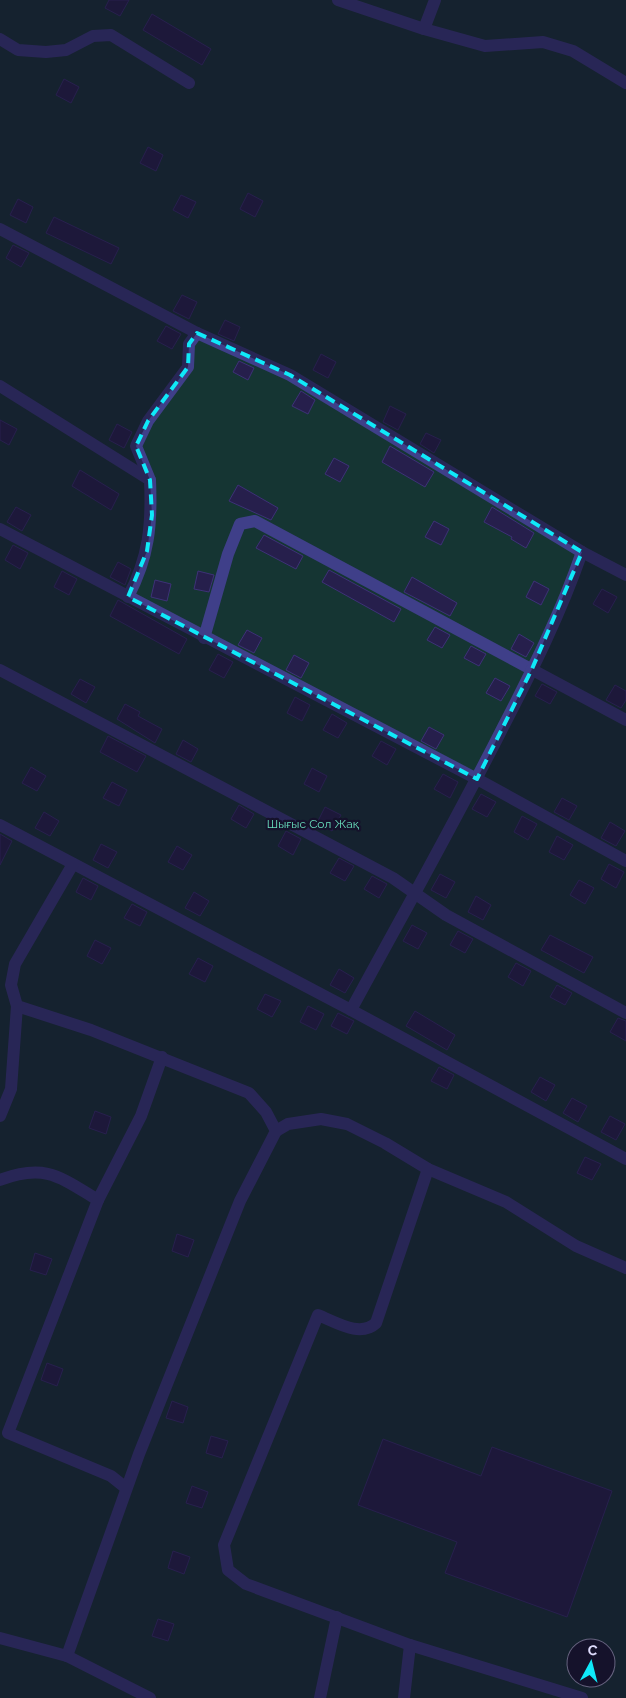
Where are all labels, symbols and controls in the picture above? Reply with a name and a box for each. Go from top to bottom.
park label: Шығыс Сол Жақ [267,817,360,831]
north arrow [566,1638,616,1688]
text: С [587,1642,599,1659]

